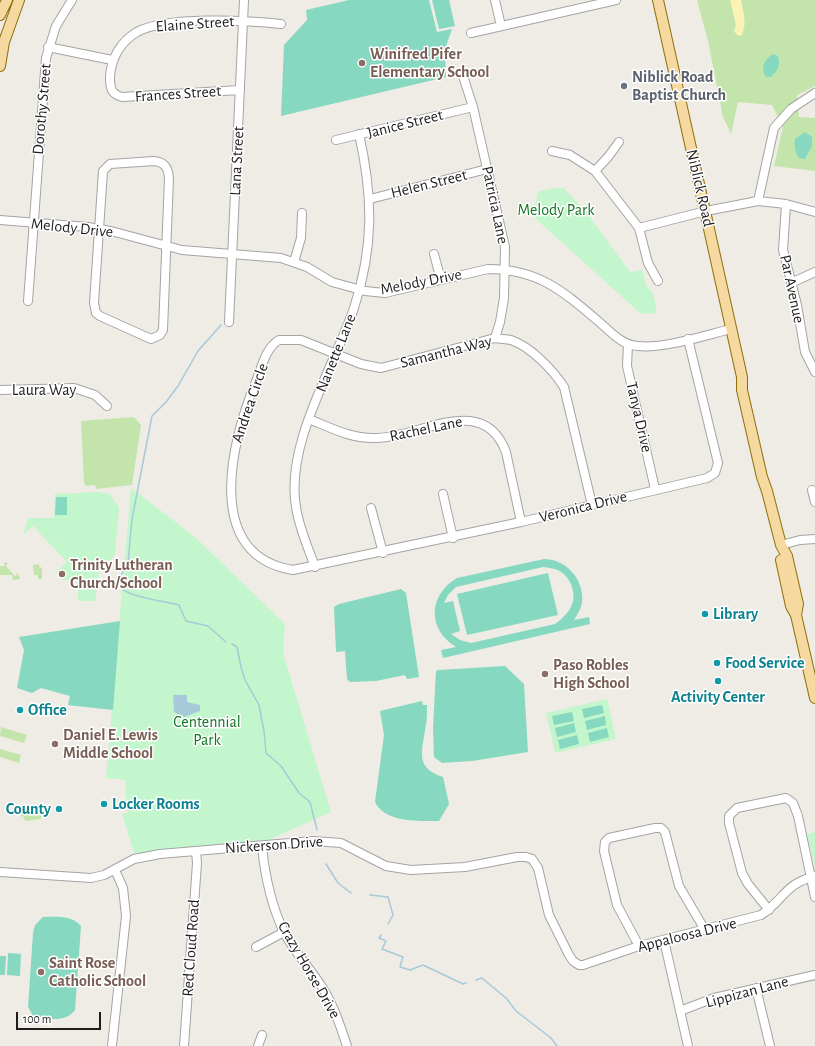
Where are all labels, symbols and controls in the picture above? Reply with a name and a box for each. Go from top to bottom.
street label: Elaine Street [155,12,235,36]
place label: Winifred Pifer Elementary School [370,44,490,82]
marker: Winifred Pifer Elementary School [357,58,367,68]
street label: Dorothy Street [28,63,56,155]
place label: Niblick Road Baptist Church [632,67,726,105]
street label: Frances Street [134,81,222,107]
marker: Niblick Road Baptist Church [619,81,629,91]
street label: Janice Street [365,105,445,143]
street label: Lana Street [226,126,248,196]
street label: Niblick Road [682,147,718,229]
street label: Patricia Lane [477,164,513,246]
street label: Helen Street [389,165,469,203]
park label: Melody Park [518,200,594,220]
street label: Melody Drive [30,214,114,242]
street label: Par Avenue [775,253,809,325]
street label: Melody Drive [379,265,463,299]
street label: Nanette Lane [312,311,360,395]
street label: Samantha Way [398,331,494,373]
street label: Andrea Circle [227,361,273,445]
street label: Laura Way [12,380,76,400]
street label: Tanya Drive [622,380,656,454]
street label: Rachel Lane [388,412,464,446]
street label: Veronica Drive [537,487,629,527]
place label: Trinity Lutheran Church/School [70,555,173,593]
marker: Trinity Lutheran Church/School [57,569,67,579]
place label: Library [713,604,758,624]
marker: Library [700,609,710,619]
place label: Food Service [725,653,804,673]
place label: Paso Robles High School [553,655,630,693]
marker: Food Service [712,658,722,668]
marker: Paso Robles High School [540,669,550,679]
marker: Activity Center [713,676,723,686]
place label: Activity Center [671,687,765,707]
place label: Office [28,700,67,720]
marker: Office [15,705,25,715]
park label: Centennial Park [173,712,241,750]
place label: Daniel E. Lewis Middle School [63,725,158,763]
marker: Daniel E. Lewis Middle School [50,739,60,749]
place label: Locker Rooms [112,794,200,814]
place label: County [6,799,51,819]
marker: Locker Rooms [99,799,109,809]
marker: County [54,804,64,814]
street label: Nickerson Drive [224,832,324,858]
street label: Red Cloud Road [178,899,204,997]
street label: Appaloosa Drive [635,913,739,957]
street label: Crazy Horse Drive [273,918,345,1022]
place label: Saint Rose Catholic School [49,953,146,991]
marker: Saint Rose Catholic School [36,967,46,977]
street label: Lippizan Lane [703,972,791,1012]
scale bar [18,1004,103,1030]
text: 100 m [23,1013,51,1025]

